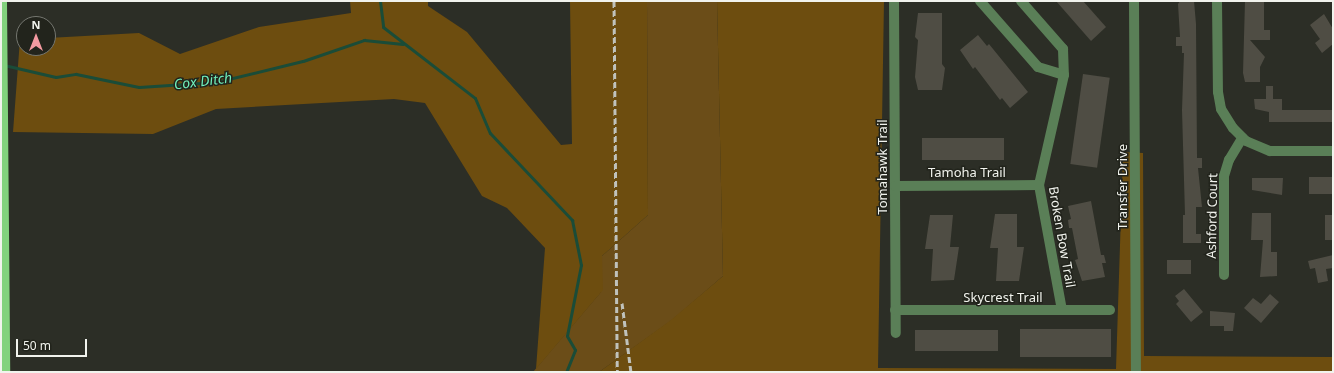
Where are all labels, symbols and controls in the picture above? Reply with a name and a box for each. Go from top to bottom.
north arrow [16,16,56,56]
text: N [32,17,40,32]
water label: Cox Ditch [173,69,233,93]
street label: Tomahawk Trail [874,119,890,215]
street label: Transfer Drive [1114,144,1130,230]
street label: Tamoha Trail [928,164,1006,180]
street label: Ashford Court [1203,173,1221,259]
street label: Broken Bow Trail [1045,185,1079,289]
street label: Skycrest Trail [963,289,1043,305]
scale bar [18,331,89,357]
text: 50 m [23,337,51,354]

